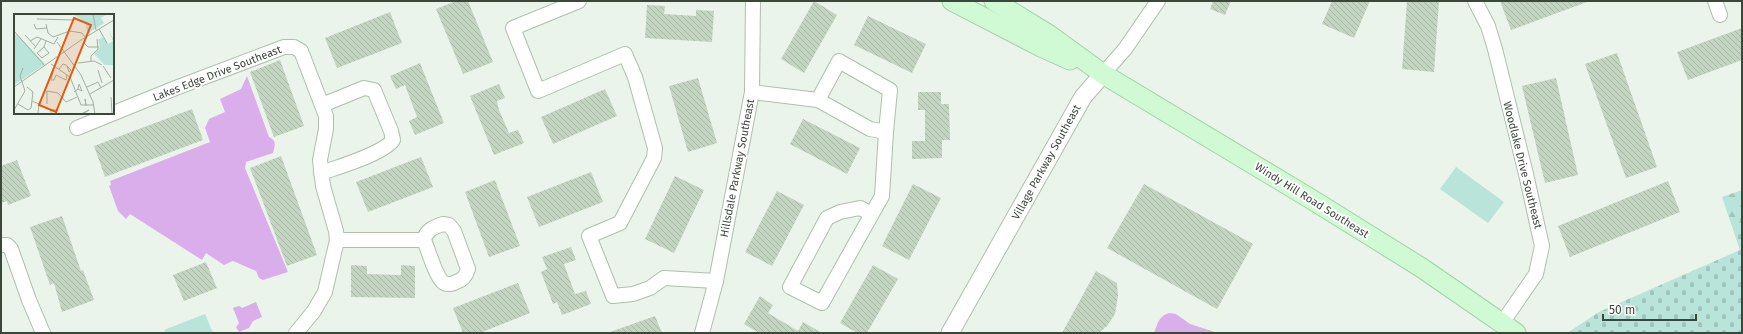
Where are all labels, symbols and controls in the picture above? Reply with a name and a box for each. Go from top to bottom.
inset map [14,14,114,114]
street label: Lakes Edge Drive Southeast [151,43,283,104]
street label: Hillsdale Parkway Southeast [718,98,757,238]
street label: Woodlake Drive Southeast [1500,100,1545,230]
street label: Village Parkway Southeast [1009,102,1084,222]
street label: Windy Hill Road Southeast [1252,160,1371,241]
scale bar [1603,296,1696,322]
text: 50 m [1609,303,1635,317]

